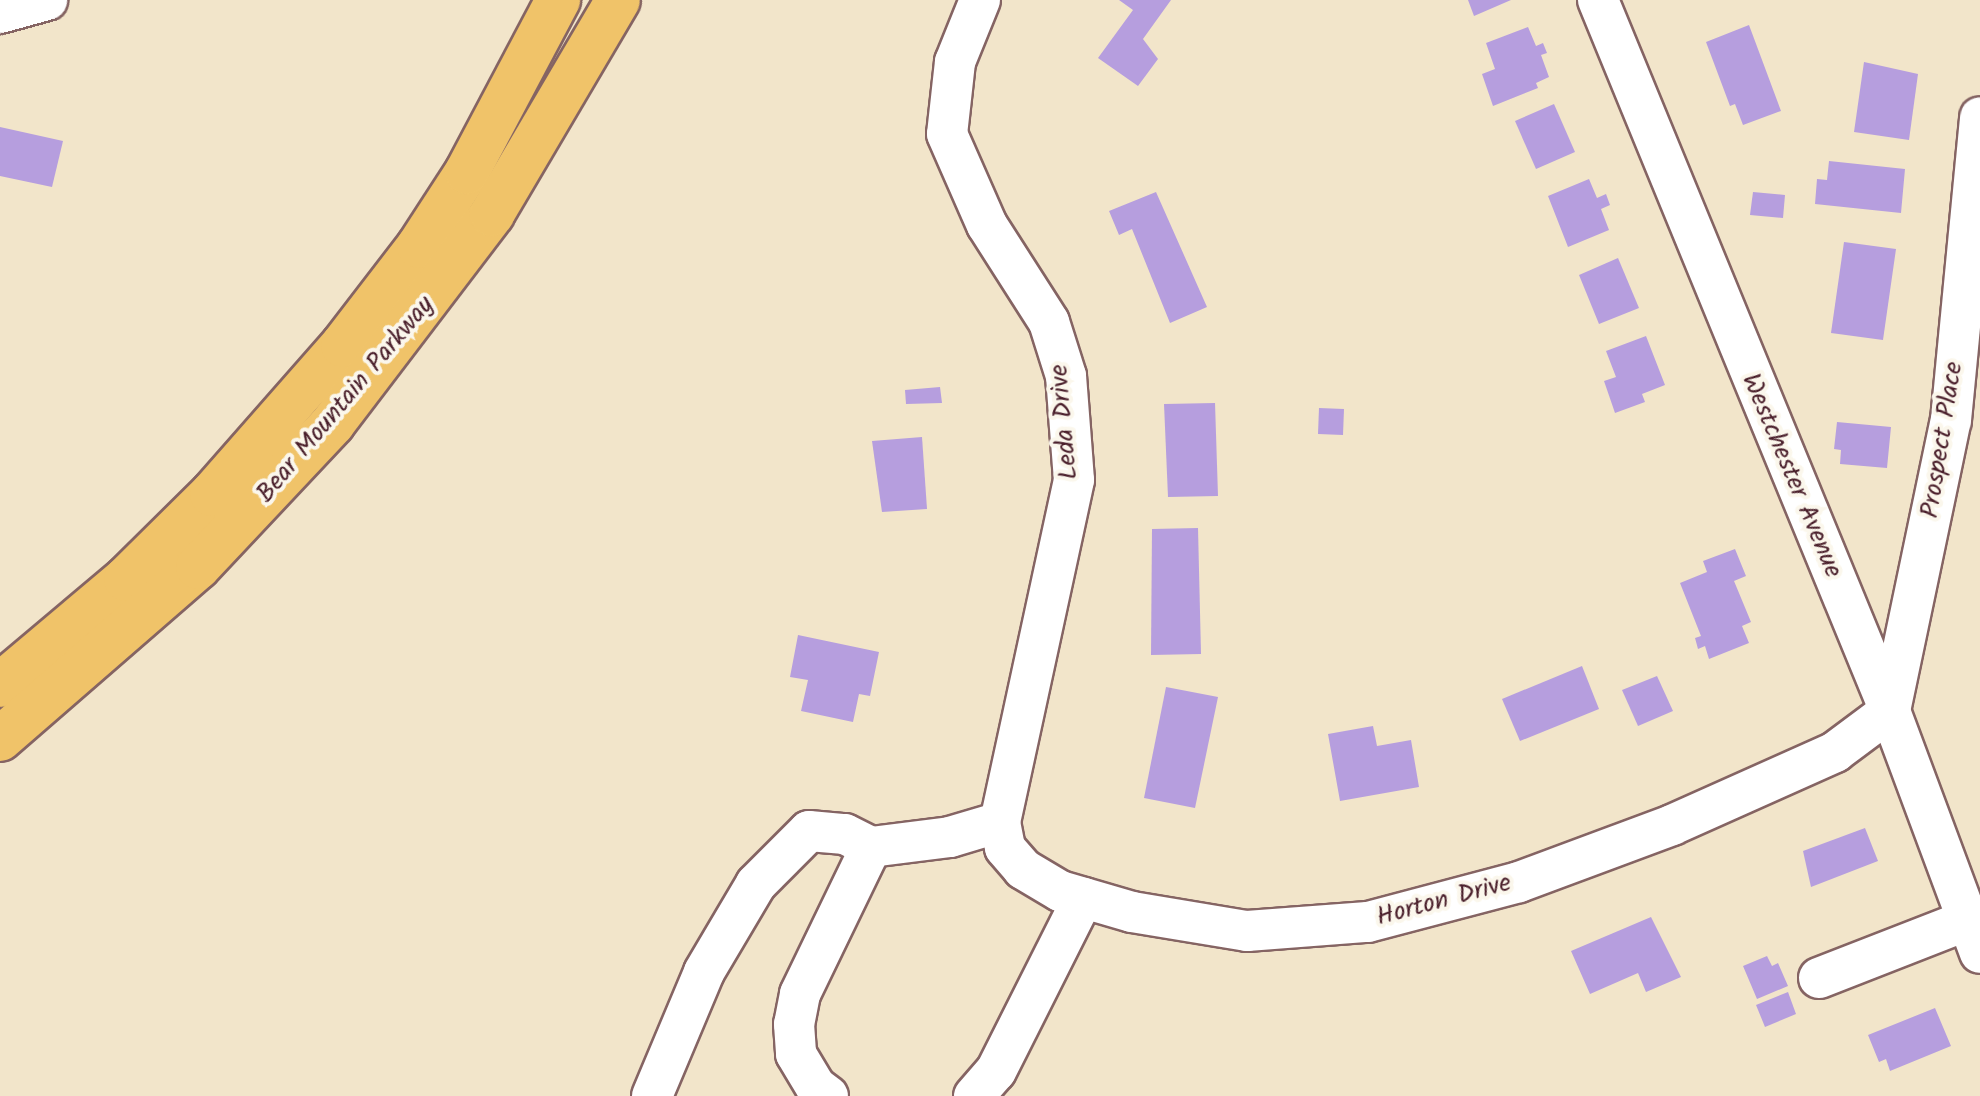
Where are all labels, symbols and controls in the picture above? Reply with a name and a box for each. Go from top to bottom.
street label: Bear Mountain Parkway [251,290,441,510]
street label: Prospect Place [1915,360,1971,520]
street label: Leda Drive [1044,363,1086,481]
street label: Westchester Avenue [1734,369,1848,583]
street label: Horton Drive [1373,868,1515,934]

